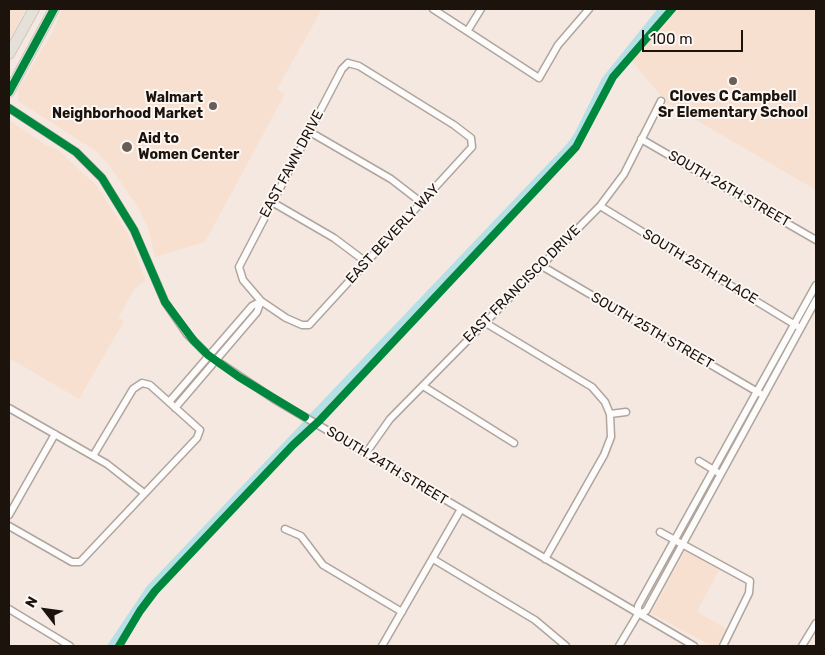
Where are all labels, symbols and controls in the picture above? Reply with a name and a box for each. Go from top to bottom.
scale bar [645,20,746,52]
text: 100 m [650,30,692,48]
marker: Cloves C Campbell Sr Elementary School [727,75,739,87]
place label: Cloves C Campbell Sr Elementary School [658,89,808,121]
place label: Walmart Neighborhood Market [52,90,203,122]
marker: Walmart Neighborhood Market [207,100,219,112]
street label: EAST FAWN DRIVE [257,107,327,221]
place label: Aid to Women Center [138,131,239,164]
marker: Aid to Women Center [120,140,134,154]
street label: SOUTH 26TH STREET [665,147,793,231]
street label: EAST BEVERLY WAY [343,181,443,287]
street label: EAST FRANCISCO DRIVE [460,222,584,346]
street label: SOUTH 25TH PLACE [639,226,761,308]
street label: SOUTH 25TH STREET [588,289,716,373]
street label: SOUTH 24TH STREET [323,423,451,509]
north arrow [20,585,70,635]
text: N [22,594,41,611]

